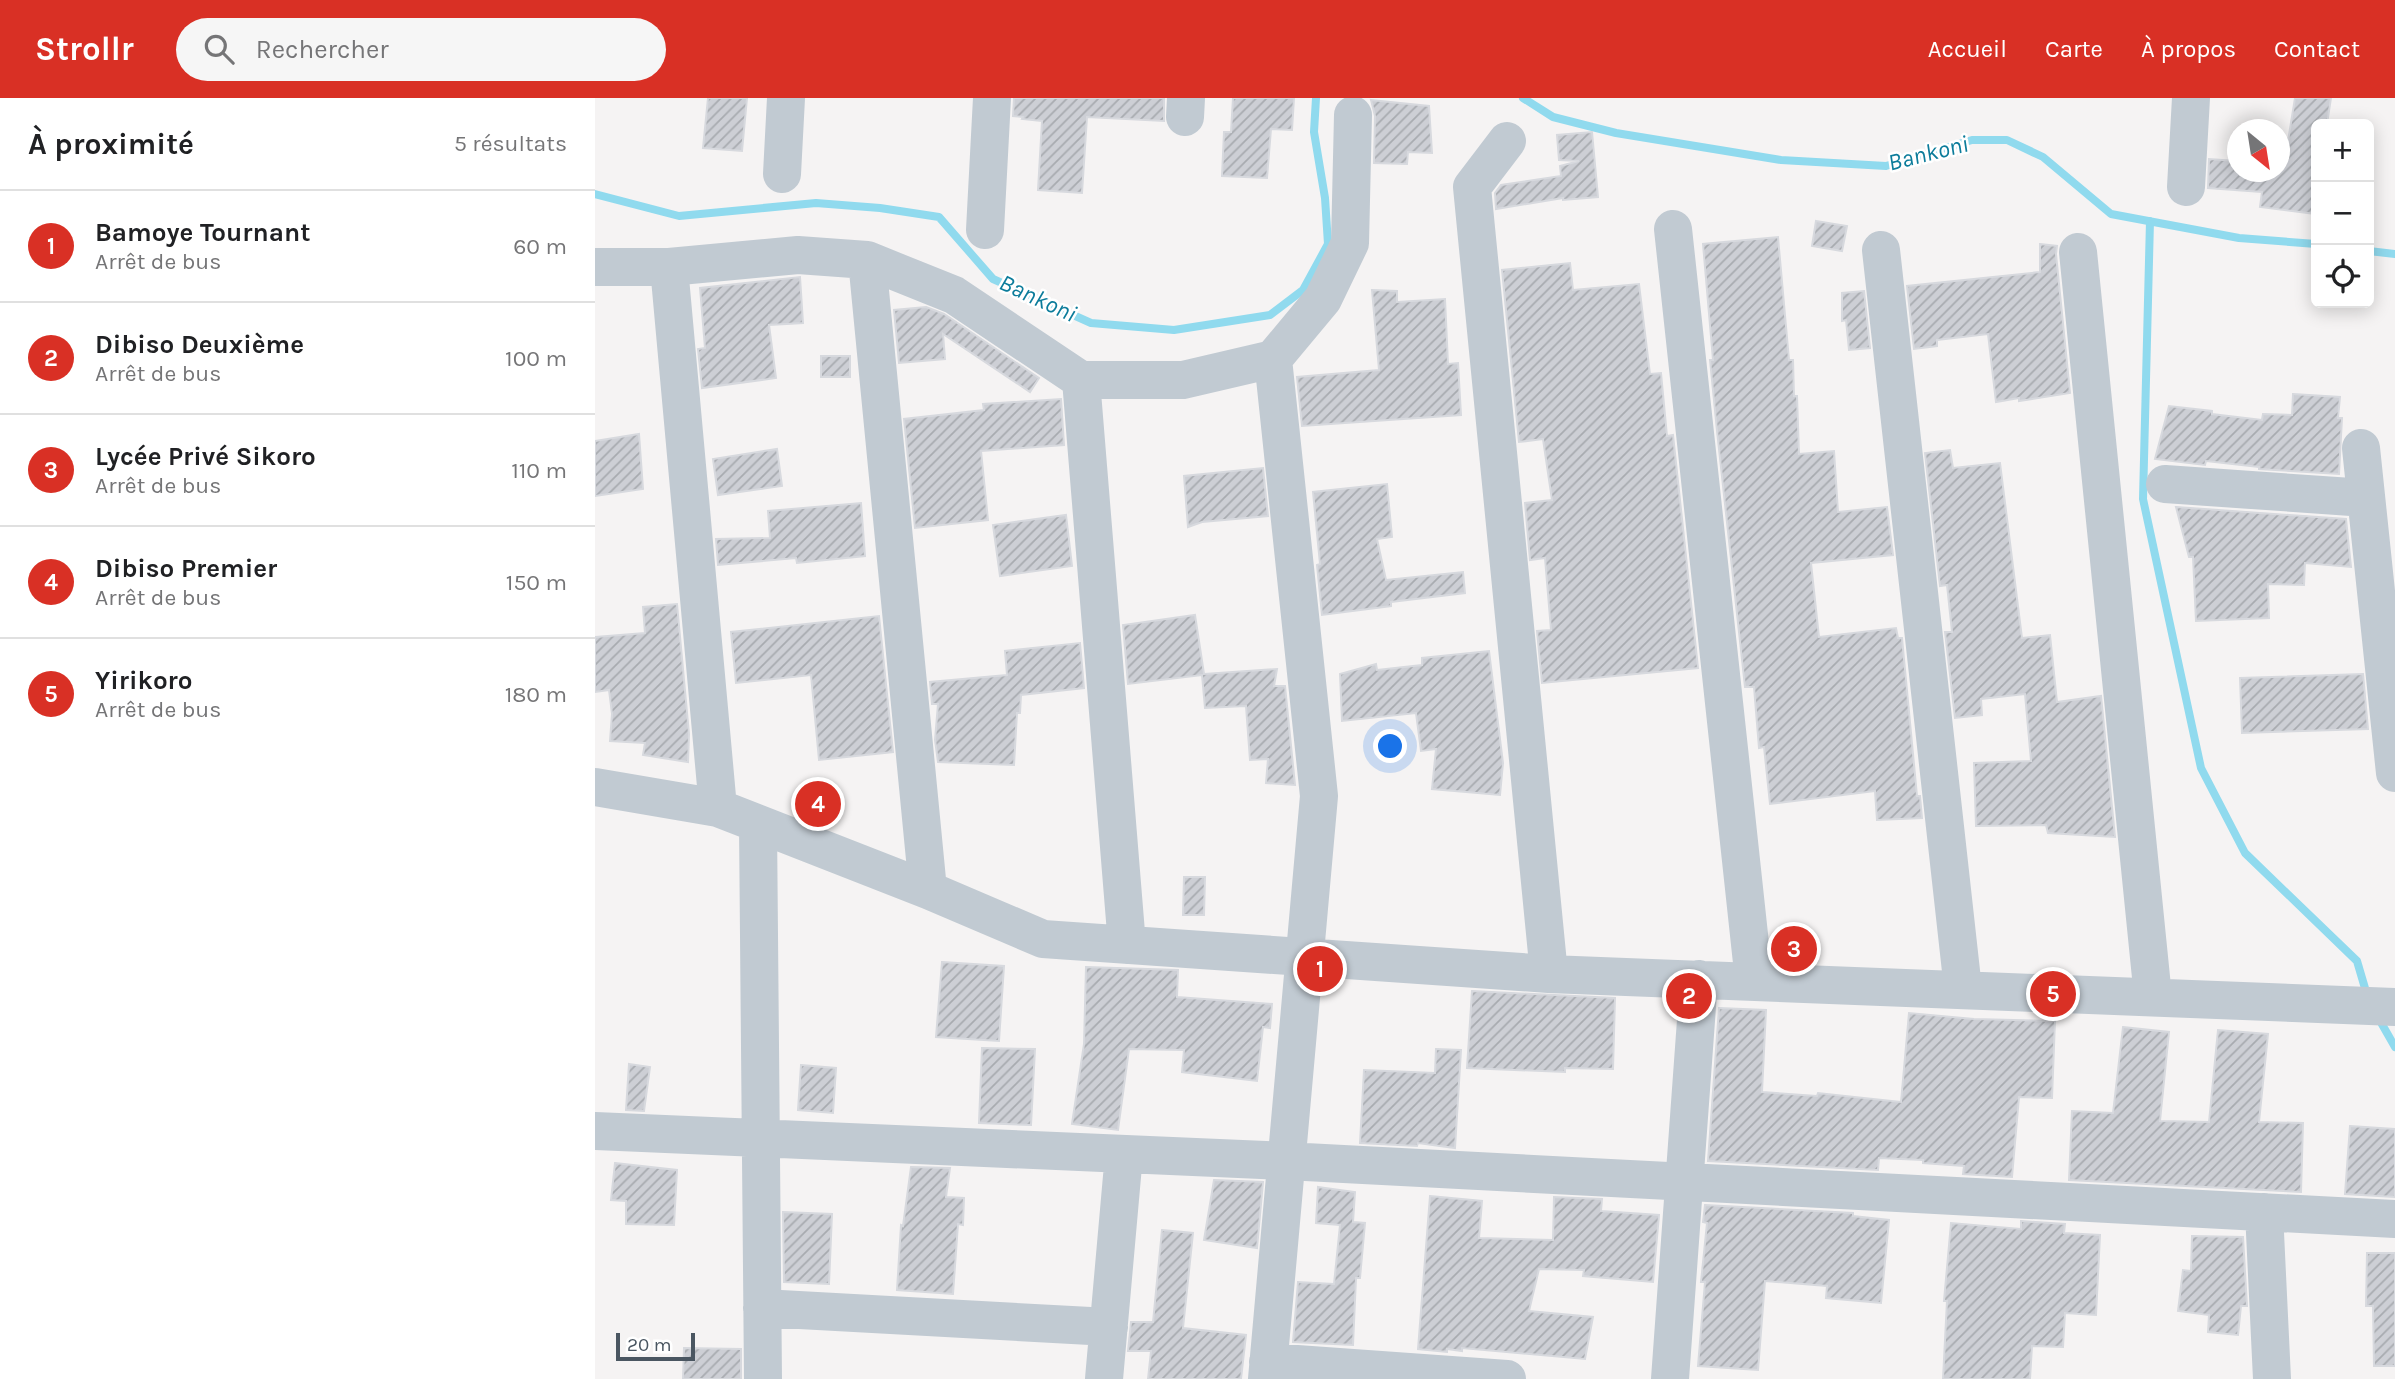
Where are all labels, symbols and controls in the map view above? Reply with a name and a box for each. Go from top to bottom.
search box [176,18,666,81]
text: Strollr [35,30,134,68]
icon: search [200,30,238,68]
text: Rechercher [256,34,389,65]
text: Accueil [1928,35,2007,63]
text: Carte [2045,35,2103,63]
text: À propos [2141,35,2236,63]
text: Contact [2274,35,2360,63]
north arrow [2227,119,2290,182]
map controls [2311,119,2374,308]
button: + [2311,119,2374,182]
text: À proximité [28,126,194,162]
water label: Bankoni [1885,129,1971,177]
text: 5 résultats [454,130,567,157]
button: − [2311,182,2374,245]
text: Bamoye Tournant [95,217,310,248]
text: 1 [47,233,55,260]
text: 60 m [513,233,567,260]
button: locate [2311,245,2374,308]
text: Arrêt de bus [95,248,221,275]
water label: Bankoni [995,268,1081,328]
text: Dibiso Deuxième [95,329,304,360]
text: 2 [44,345,58,372]
text: 100 m [505,345,567,372]
text: Arrêt de bus [95,360,221,387]
text: Lycée Privé Sikoro [95,441,316,472]
text: 3 [44,457,58,484]
text: 110 m [511,457,567,484]
text: Arrêt de bus [95,472,221,499]
text: Dibiso Premier [95,553,277,584]
text: 4 [44,569,58,596]
text: 150 m [506,569,567,596]
text: Arrêt de bus [95,584,221,611]
text: Yirikoro [95,665,193,696]
text: 5 [44,681,58,708]
text: 180 m [505,681,567,708]
text: Arrêt de bus [95,696,221,723]
your location [1373,729,1407,763]
pin: 4 [795,778,841,830]
pin: 3 [1771,923,1817,975]
pin: 1 [1297,943,1343,995]
pin: 5 [2030,968,2076,1020]
pin: 2 [1666,970,1712,1022]
scale bar [616,1330,695,1362]
text: 20 m [627,1334,672,1356]

